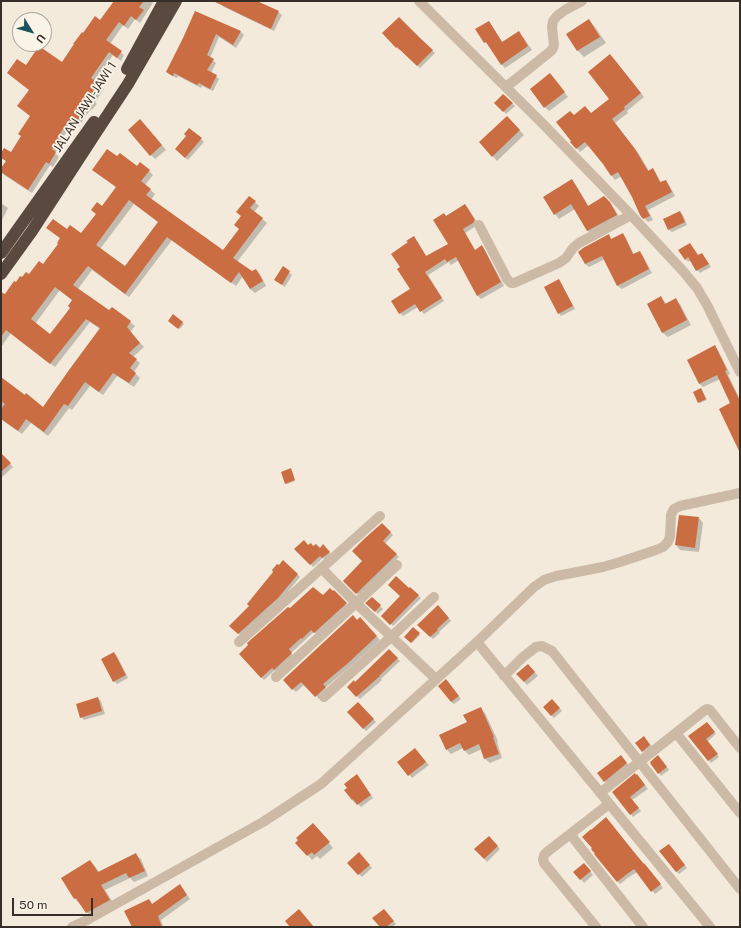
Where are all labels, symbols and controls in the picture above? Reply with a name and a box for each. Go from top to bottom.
north arrow [12,12,52,52]
text: U [34,32,48,45]
street label: JALAN JAWI-JAWI 1 [50,59,120,155]
scale bar [14,890,95,916]
text: 50 m [19,898,47,912]

